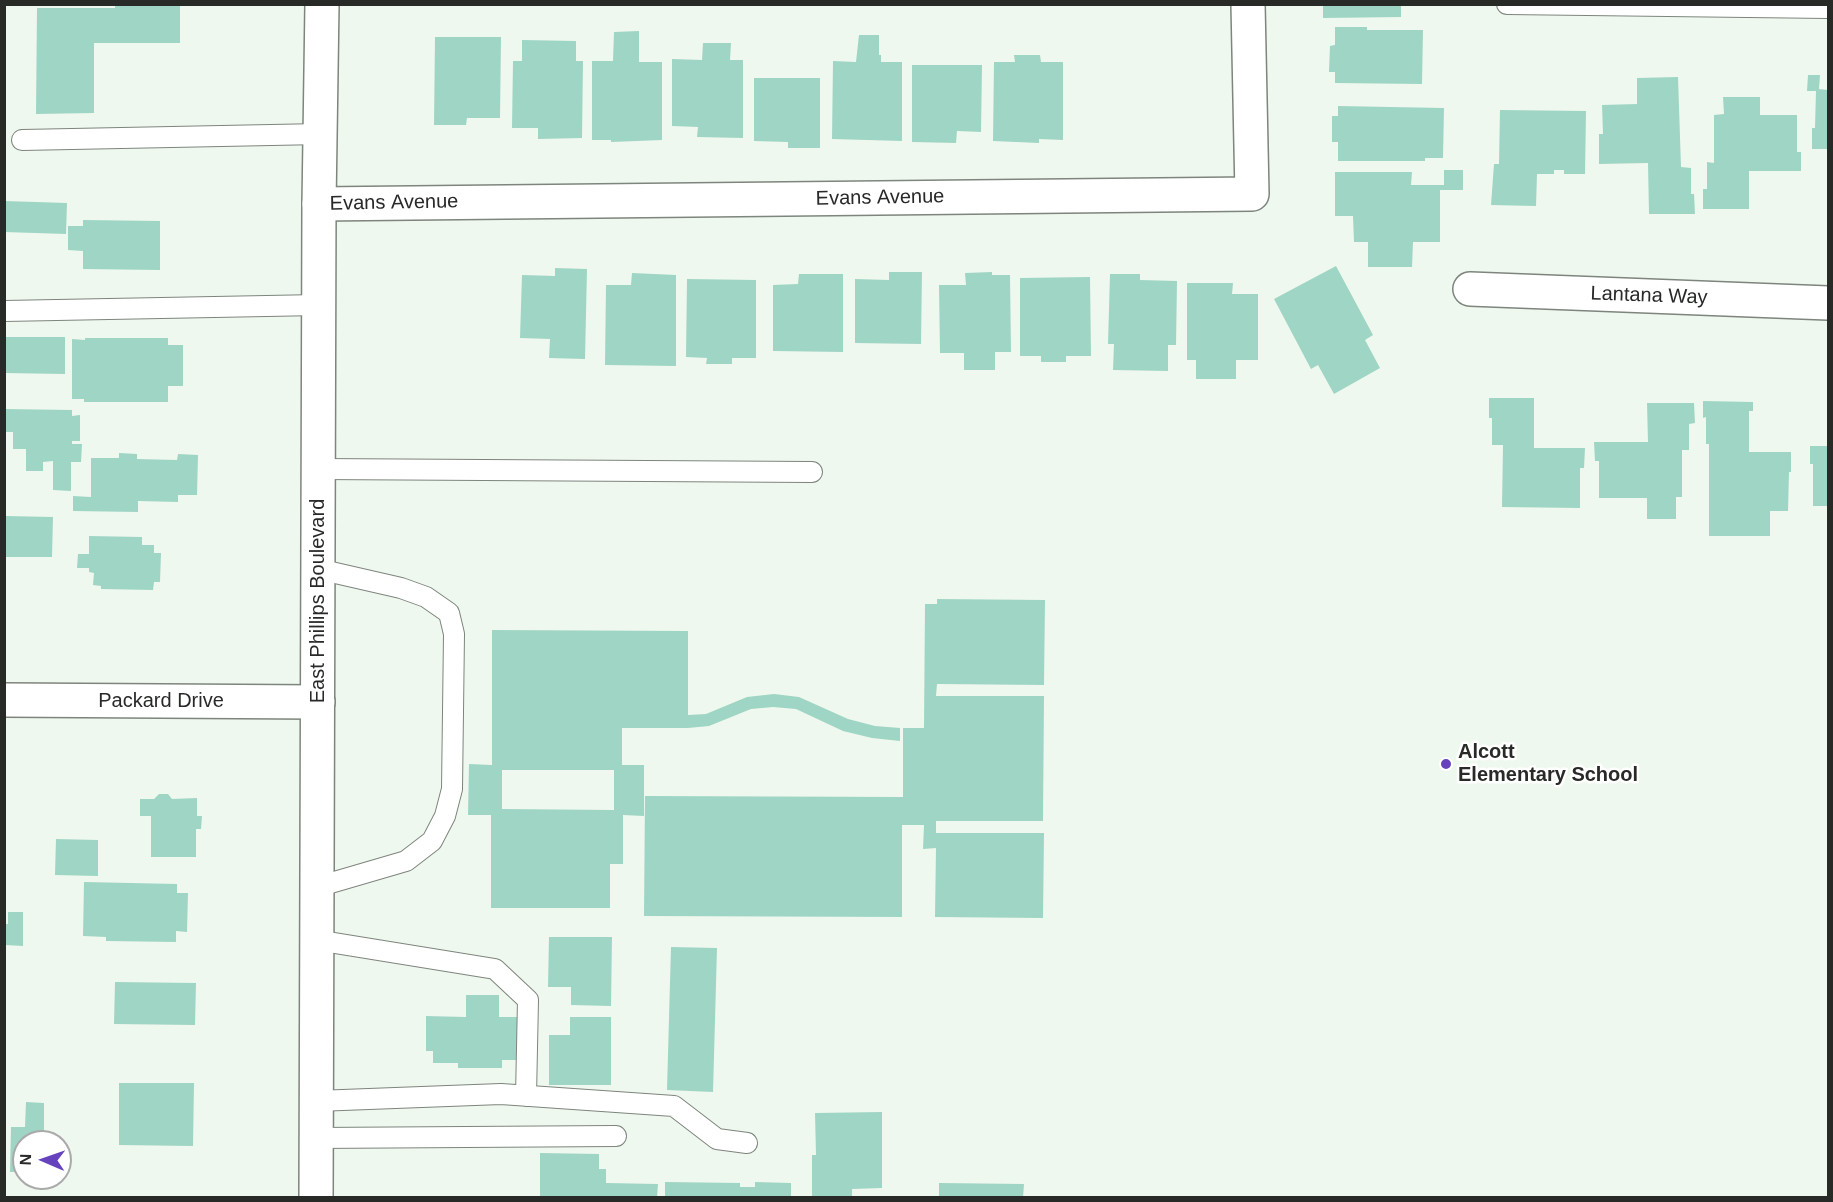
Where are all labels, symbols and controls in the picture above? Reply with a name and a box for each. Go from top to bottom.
street label: Evans Avenue [815,185,945,211]
street label: Evans Avenue [329,190,459,216]
street label: Lantana Way [1590,282,1708,310]
street label: East Phillips Boulevard [306,499,330,703]
street label: Packard Drive [98,689,224,713]
place label: Alcott Elementary School [1458,740,1638,787]
marker: Alcott Elementary School [1439,757,1453,771]
north arrow [12,1130,72,1190]
text: N [17,1153,34,1165]

